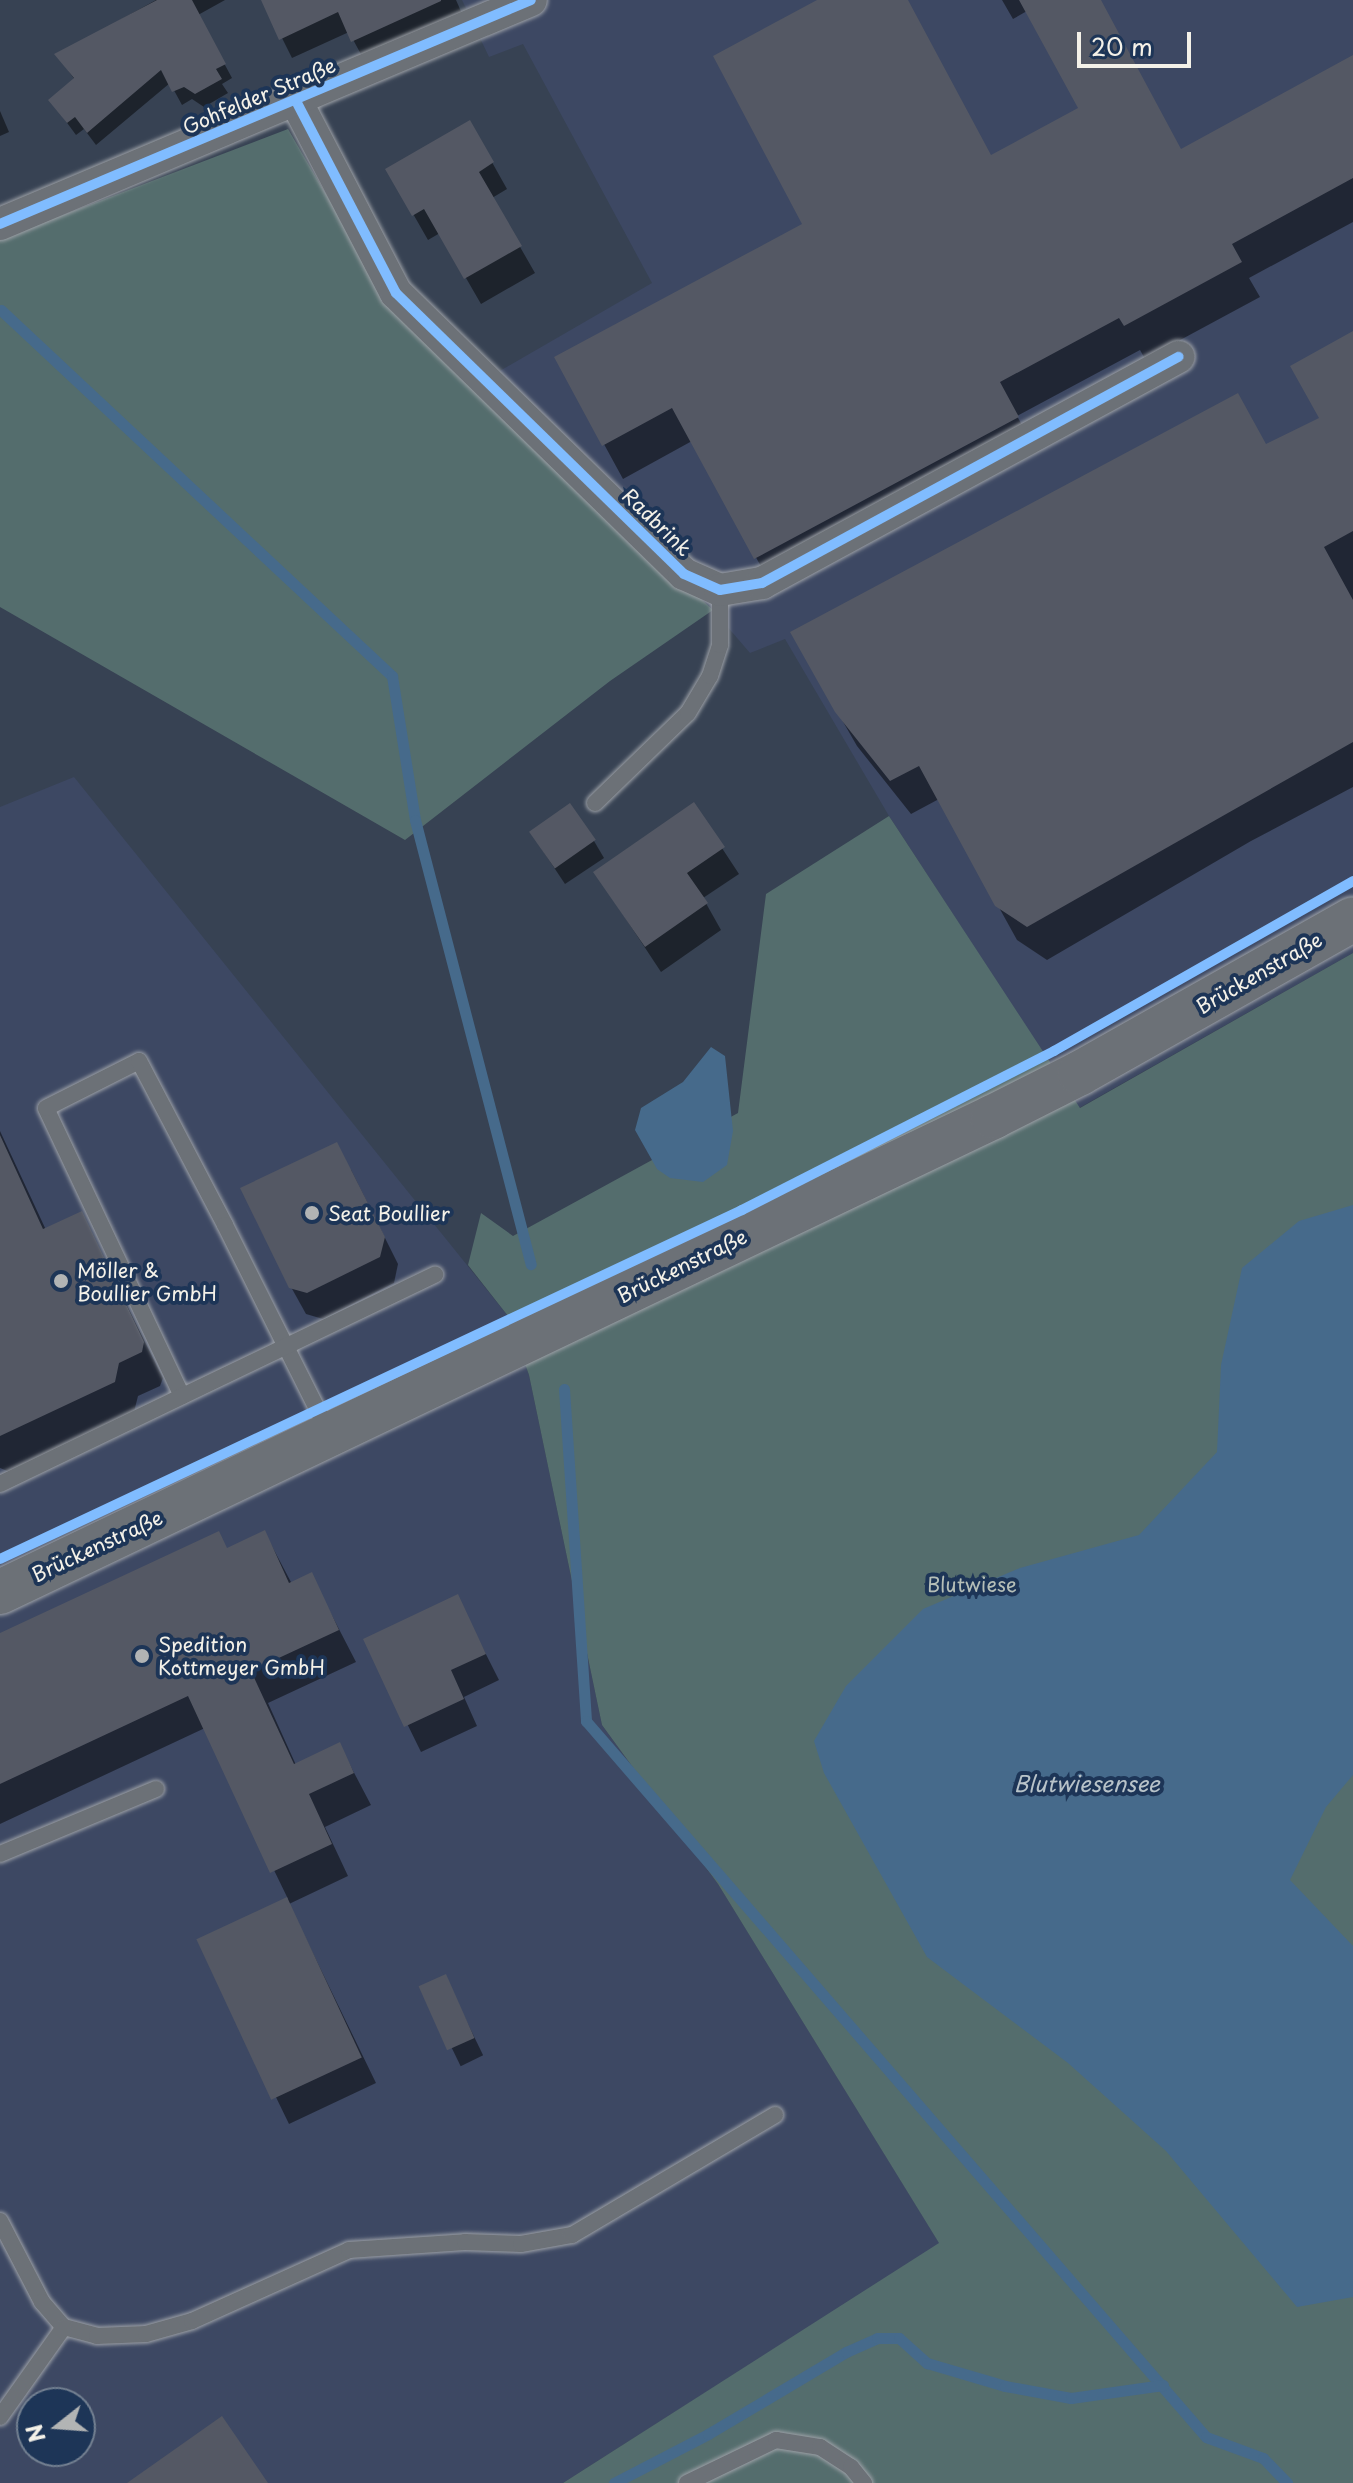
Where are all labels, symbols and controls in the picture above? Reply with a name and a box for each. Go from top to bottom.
scale bar [1081,16,1195,66]
text: 20 m [1091,28,1153,64]
street label: Gohfelder Straße [178,53,340,139]
street label: Radbrink [617,483,697,561]
street label: Brückenstraße [1192,927,1326,1019]
place label: Seat Boullier [328,1201,451,1225]
marker: Seat Boullier [303,1204,321,1222]
street label: Brückenstraße [613,1224,751,1308]
place label: Möller & Boullier GmbH [77,1258,217,1305]
marker: Möller & Boullier GmbH [52,1272,70,1290]
street label: Brückenstraße [28,1505,166,1587]
park label: Blutwiese [927,1572,1017,1596]
place label: Spedition Kottmeyer GmbH [158,1632,326,1679]
marker: Spedition Kottmeyer GmbH [133,1647,151,1665]
water label: Blutwiesensee [1014,1770,1160,1796]
north arrow [16,2387,96,2467]
text: N [16,2420,53,2447]

